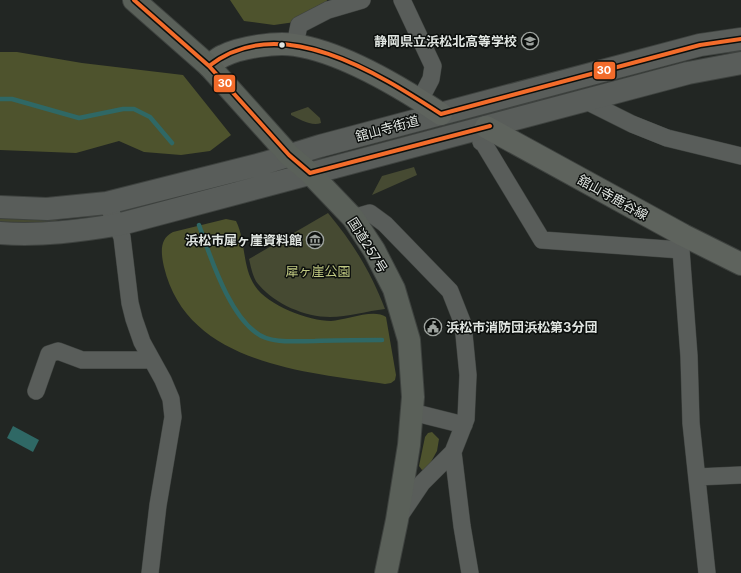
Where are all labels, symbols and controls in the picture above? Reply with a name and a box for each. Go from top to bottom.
school or university icon: 静岡県立浜松北高等学校 [520,31,540,51]
place label: 静岡県立浜松北高等学校 [374,33,517,49]
unlabelled marker [277,40,287,50]
line badge: 30 [593,61,616,80]
text: 30 [597,63,611,77]
line badge: 30 [213,74,236,93]
text: 30 [218,76,232,90]
street label: 舘山寺街道 [354,112,420,144]
street label: 舘山寺鹿谷線 [575,171,651,223]
street label: 国道257号 [345,214,391,276]
museum icon: 浜松市犀ヶ崖資料館 [305,230,325,250]
place label: 浜松市犀ヶ崖資料館 [185,232,302,248]
park label: 犀ヶ崖公園 [285,263,351,279]
public building icon: 浜松市消防団浜松第3分団 [423,317,443,337]
place label: 浜松市消防団浜松第3分団 [446,319,597,335]

